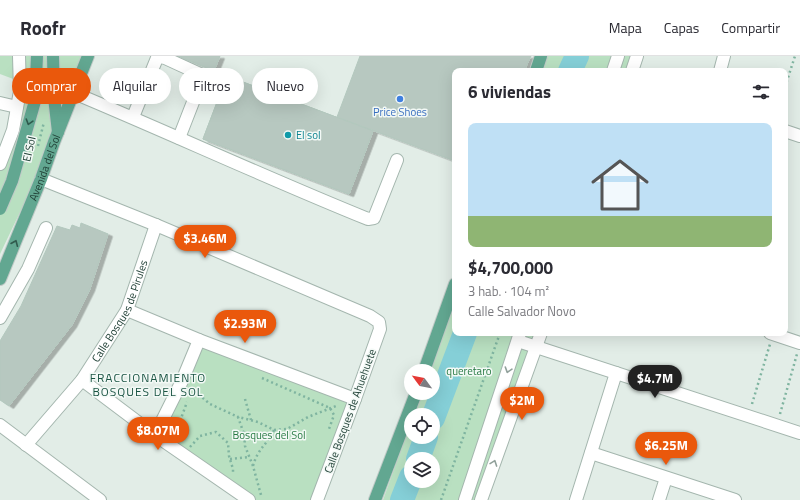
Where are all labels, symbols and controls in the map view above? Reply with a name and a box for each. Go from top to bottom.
text: Roofr [20,13,66,42]
text: Mapa [609,17,642,38]
text: Capas [664,17,699,38]
text: Compartir [721,17,780,38]
chip: Comprar [12,68,91,104]
chip: Alquilar [99,68,171,104]
chip: Filtros [179,68,244,104]
chip: Nuevo [252,68,318,104]
text: 6 viviendas [468,79,551,105]
icon: filters [750,81,772,103]
marker: Price Shoes [395,94,405,104]
place label: Price Shoes [373,104,427,120]
one-way arrow [25,118,34,125]
place label: El sol [296,127,321,143]
marker: El sol [283,130,293,140]
street label: Avenida del Sol [25,132,64,203]
street label: El Sol [18,135,40,163]
icon: home [584,149,656,221]
pin: $3.46M [172,225,238,259]
text: $3.46M [183,228,227,248]
one-way arrow [10,239,18,247]
text: $4,700,000 [468,255,553,281]
street label: Calle Bosques de Pirules [88,258,151,365]
text: 3 hab. · 104 m² [468,281,549,301]
text: Calle Salvador Novo [468,301,576,321]
pin: $2.93M [212,310,278,344]
text: $2.93M [223,313,267,333]
street label: Calle Bosques de Ahuehuete [320,346,380,475]
park label: queretaro [446,363,492,379]
north arrow [404,364,440,400]
map controls [404,364,440,488]
pin: $4.7M [627,365,683,399]
one-way arrow [504,366,513,373]
district label: FRACCIONAMIENTO BOSQUES DEL SOL [90,368,206,401]
text: $4.7M [637,368,673,388]
pin: $2M [503,387,541,421]
text: $2M [509,390,535,410]
button: locate [404,408,440,444]
pin: $8.07M [125,417,191,451]
text: $8.07M [136,420,180,440]
park label: Bosques del Sol [232,427,306,443]
pin: $6.25M [633,432,699,466]
text: $6.25M [644,435,688,455]
button: layers [404,452,440,488]
one-way arrow [489,460,498,467]

